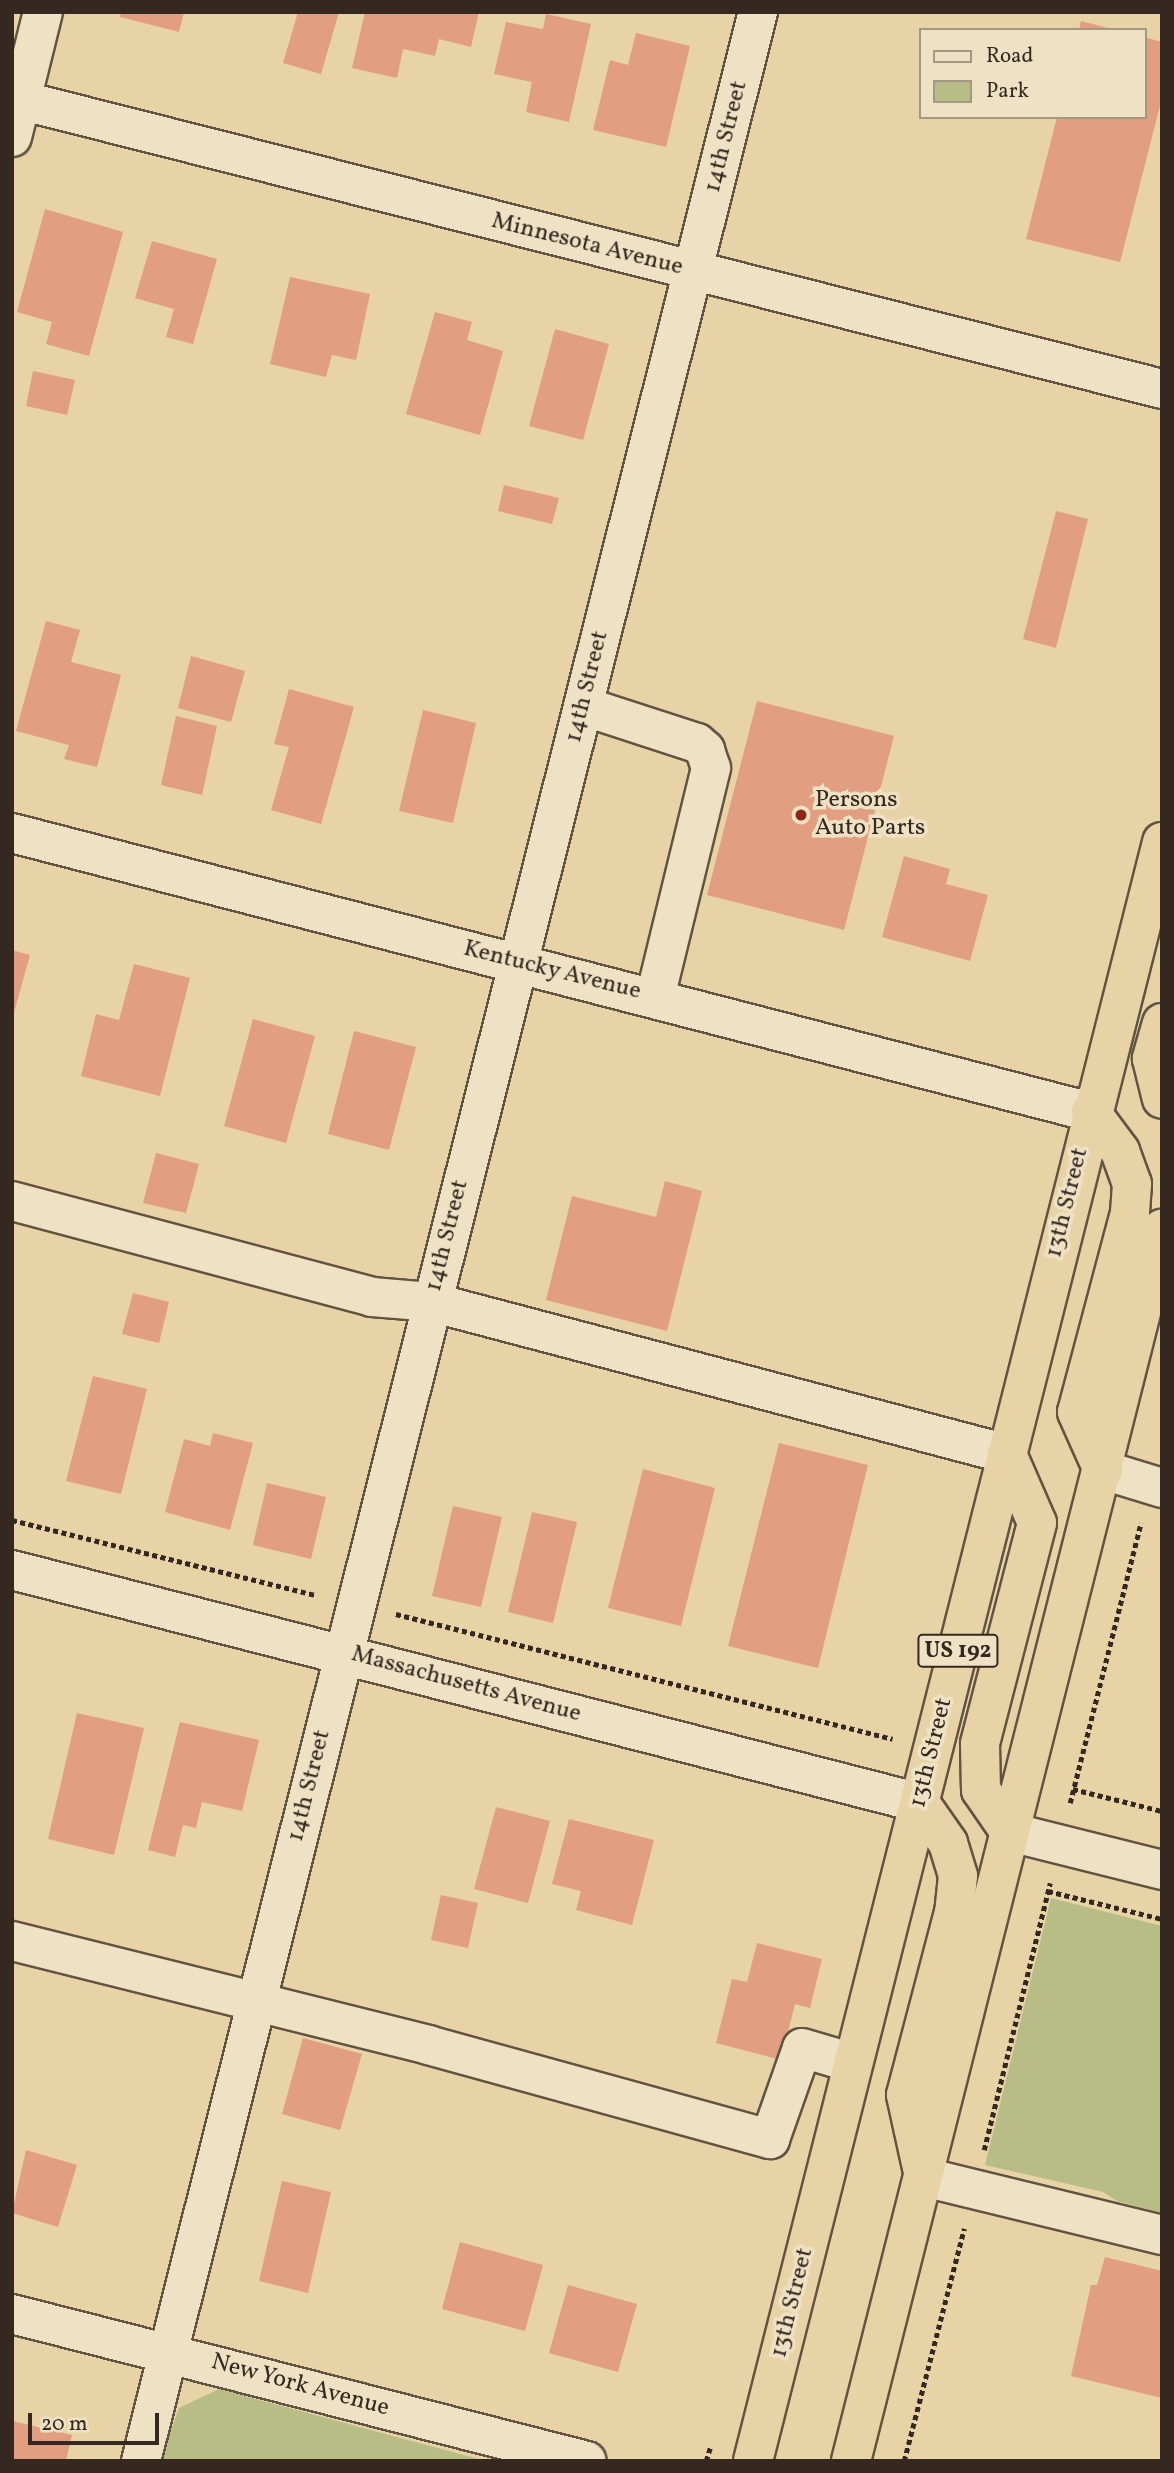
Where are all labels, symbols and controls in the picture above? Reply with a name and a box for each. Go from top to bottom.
legend [918,28,1146,119]
text: Road [986,42,1033,71]
text: Park [986,77,1029,106]
street label: 14th Street [699,78,755,196]
street label: Minnesota Avenue [488,207,686,283]
street label: 14th Street [560,628,616,746]
place label: Persons Auto Parts [815,787,925,843]
marker: Persons Auto Parts [793,807,809,823]
street label: Kentucky Avenue [460,935,644,1007]
street label: 13th Street [1040,1145,1096,1261]
street label: 14th Street [420,1177,476,1295]
road number: US 192 [916,1632,1000,1670]
street label: Massachusetts Avenue [348,1640,584,1730]
street label: 13th Street [904,1695,960,1811]
street label: 14th Street [282,1727,338,1845]
street label: 13th Street [765,2245,821,2361]
street label: New York Avenue [207,2348,393,2424]
scale bar [32,2400,163,2444]
text: 20 m [41,2410,87,2439]

